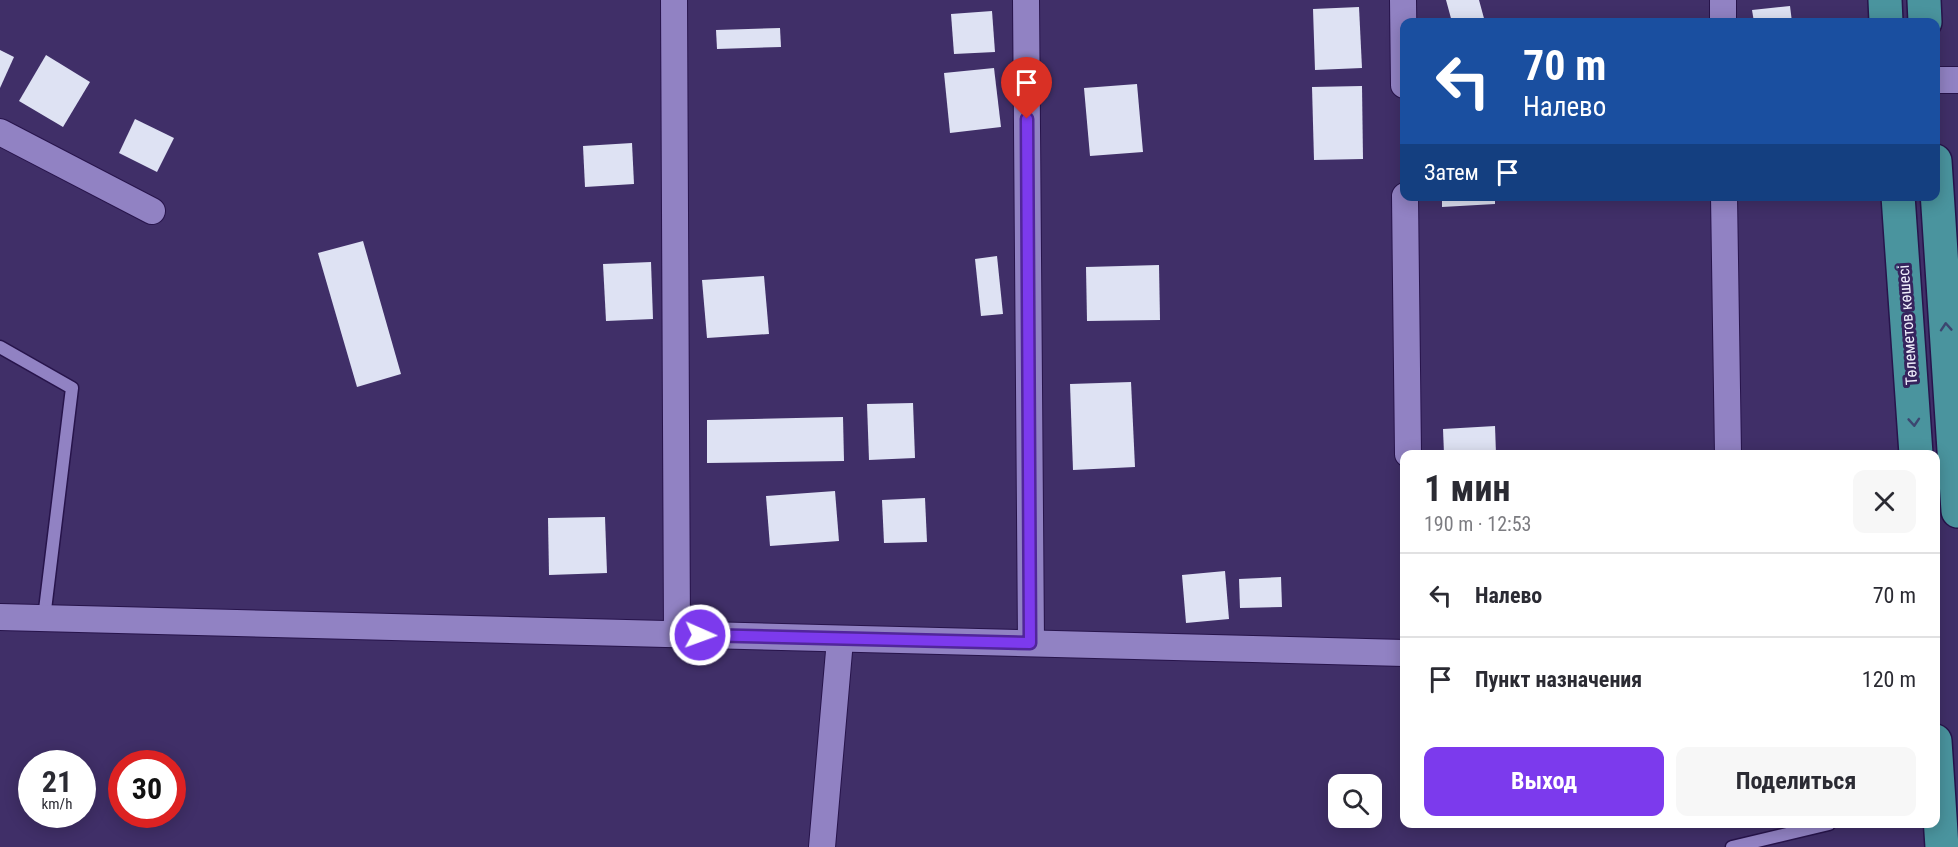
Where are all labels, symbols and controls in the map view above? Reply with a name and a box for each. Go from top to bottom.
text: 70 m [1523,41,1606,90]
icon: left [1424,42,1502,120]
pin [1001,57,1052,119]
icon: arrive [1010,66,1043,99]
text: Налево [1523,91,1606,123]
icon: arrive [1491,156,1524,189]
text: Затем [1424,160,1479,185]
street label: Төлеметов көшесі [1894,264,1921,386]
one-way arrow [1940,323,1953,332]
one-way arrow [1907,418,1920,427]
text: 1 мин [1424,468,1510,510]
button: close [1853,470,1916,533]
text: 190 m · 12:53 [1424,512,1531,536]
icon: left [1424,579,1457,612]
text: Налево [1475,583,1542,608]
text: 70 m [1873,583,1916,608]
position arrow [668,603,732,667]
icon: arrive [1424,663,1457,696]
text: Пункт назначения [1475,667,1642,692]
text: 120 m [1862,667,1916,692]
button: Выход [1424,747,1664,816]
button: Поделиться [1676,747,1916,816]
speed limit sign: 30 [108,750,186,828]
text: 21 [42,764,72,799]
map controls [1328,774,1382,828]
button: search [1328,774,1382,828]
text: km/h [42,795,72,813]

